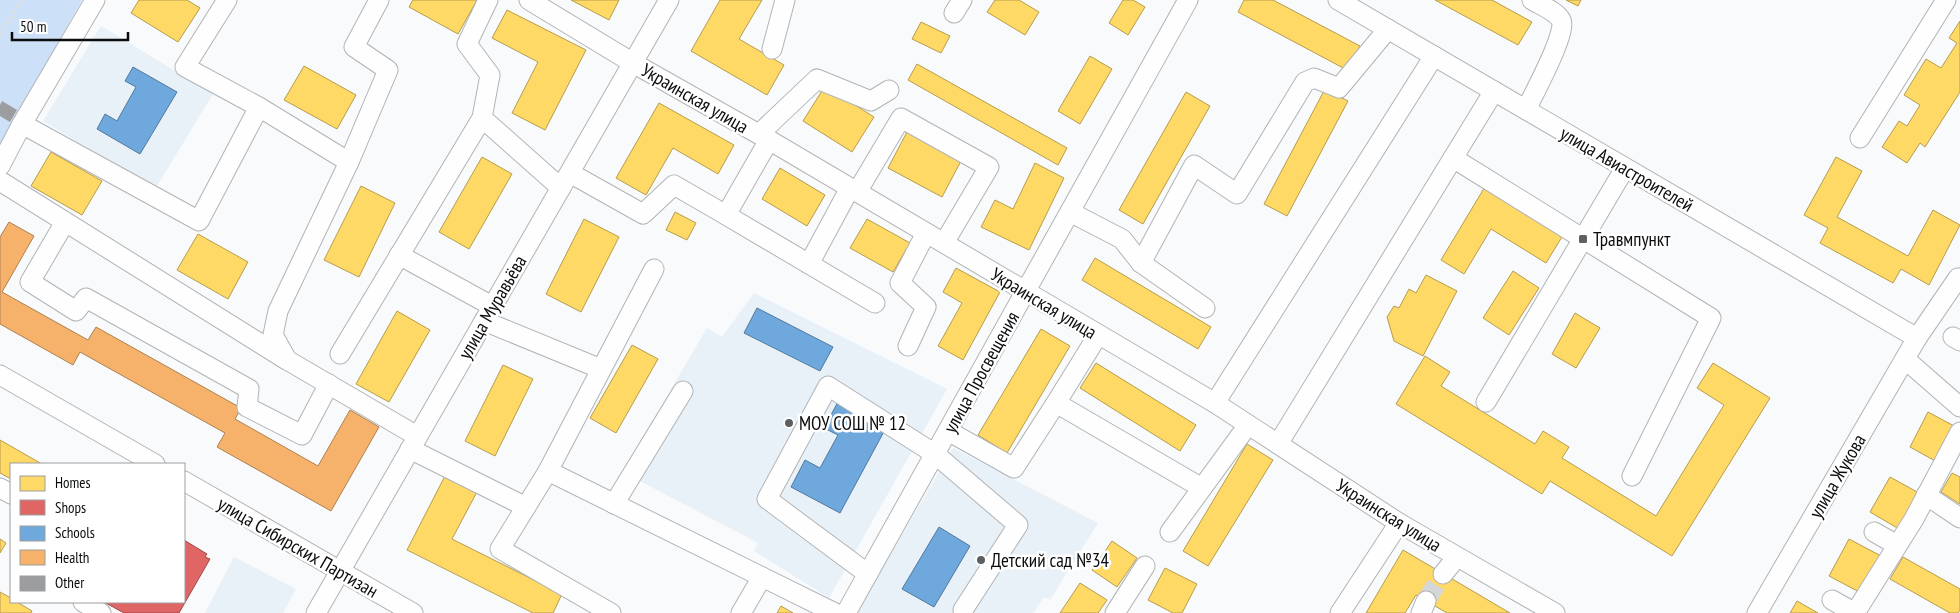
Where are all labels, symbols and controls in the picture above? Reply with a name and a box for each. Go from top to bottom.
scale bar [12,10,129,42]
text: 50 m [20,17,46,36]
street label: Украинская улица [637,58,753,138]
street label: улица Авиастроителей [1556,121,1698,217]
place label: Травмпункт [1593,227,1671,251]
marker: Травмпункт [1577,233,1589,245]
street label: улица Муравьёва [453,251,531,363]
street label: Украинская улица [987,262,1101,344]
street label: улица Просвещения [938,307,1024,437]
place label: МОУ СОШ № 12 [799,411,906,435]
marker: МОУ СОШ № 12 [783,417,795,429]
street label: улица Жукова [1803,430,1871,522]
legend [10,463,185,603]
text: Homes [55,473,91,492]
street label: Украинская улица [1332,473,1446,557]
street label: улица Сибирских Партизан [213,491,383,603]
text: Shops [55,498,86,517]
text: Schools [55,523,95,542]
text: Health [55,548,89,567]
place label: Детский сад №34 [991,548,1109,572]
marker: Детский сад №34 [975,554,987,566]
text: Other [55,573,85,592]

